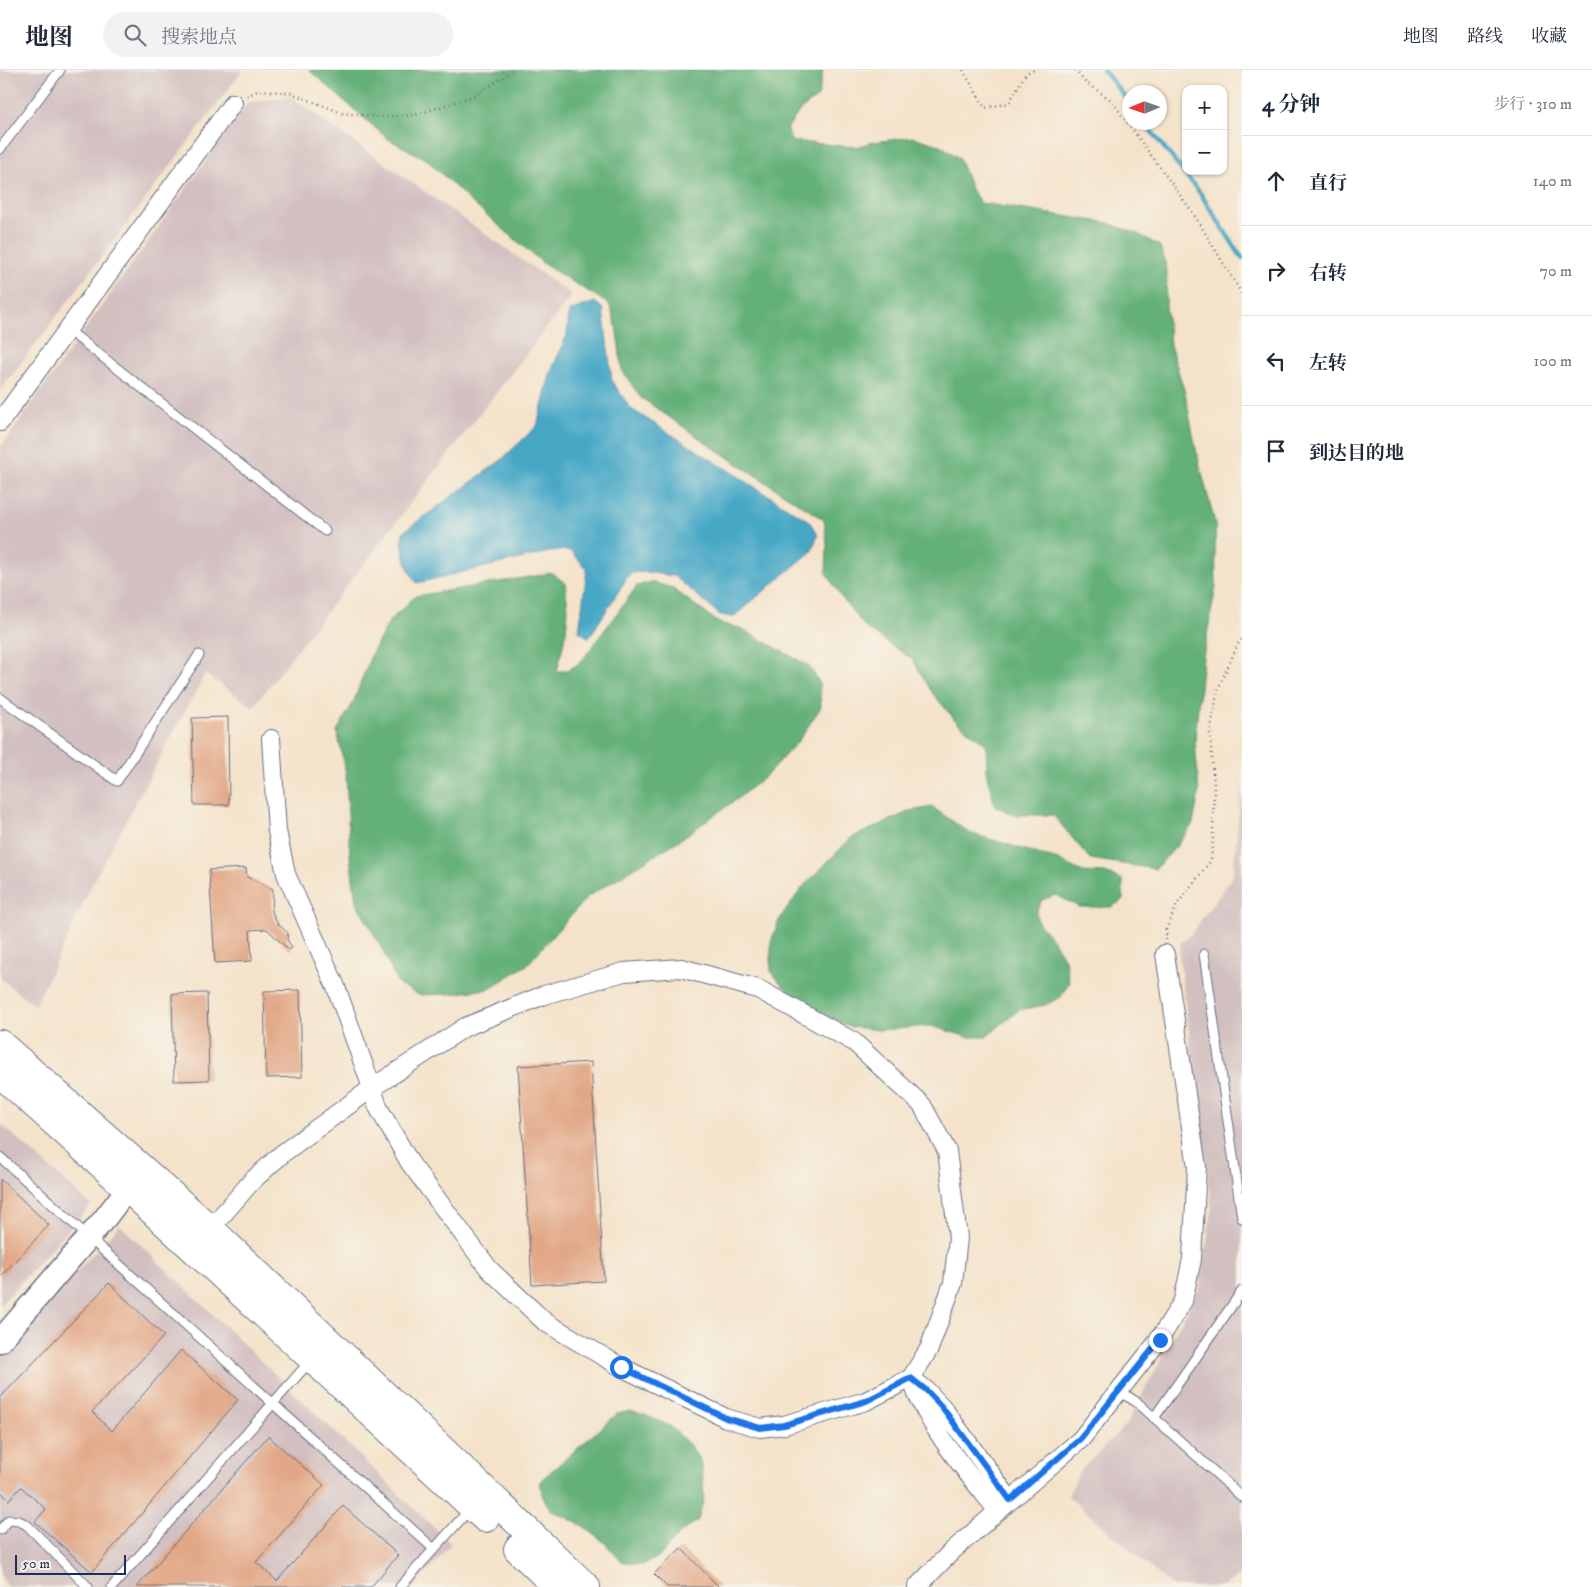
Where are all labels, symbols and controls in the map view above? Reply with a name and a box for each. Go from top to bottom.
search box [103,12,453,57]
icon: search [121,21,149,49]
text: 地图 [25,23,73,53]
text: 搜索地点 [161,26,237,49]
text: 地图 [1403,26,1439,48]
text: 路线 [1467,26,1503,48]
text: 收藏 [1531,26,1567,48]
north arrow [1122,85,1167,130]
map controls [1182,85,1227,175]
button: + [1182,85,1227,130]
text: 4 分钟 [1262,92,1321,118]
text: 步行 · 310 m [1493,94,1572,114]
button: − [1182,130,1227,175]
icon: ahead [1262,167,1290,195]
text: 140 m [1533,171,1572,191]
text: 直行 [1309,172,1347,195]
icon: right [1262,257,1290,285]
text: 70 m [1540,261,1572,281]
text: 右转 [1309,262,1347,285]
icon: left [1262,347,1290,375]
text: 100 m [1534,351,1572,371]
text: 左转 [1309,352,1347,375]
icon: arrive [1262,437,1290,465]
text: 到达目的地 [1309,442,1404,465]
route end [1149,1329,1172,1352]
route start [610,1356,633,1379]
scale bar [15,1552,126,1575]
text: 50 m [22,1555,50,1573]

